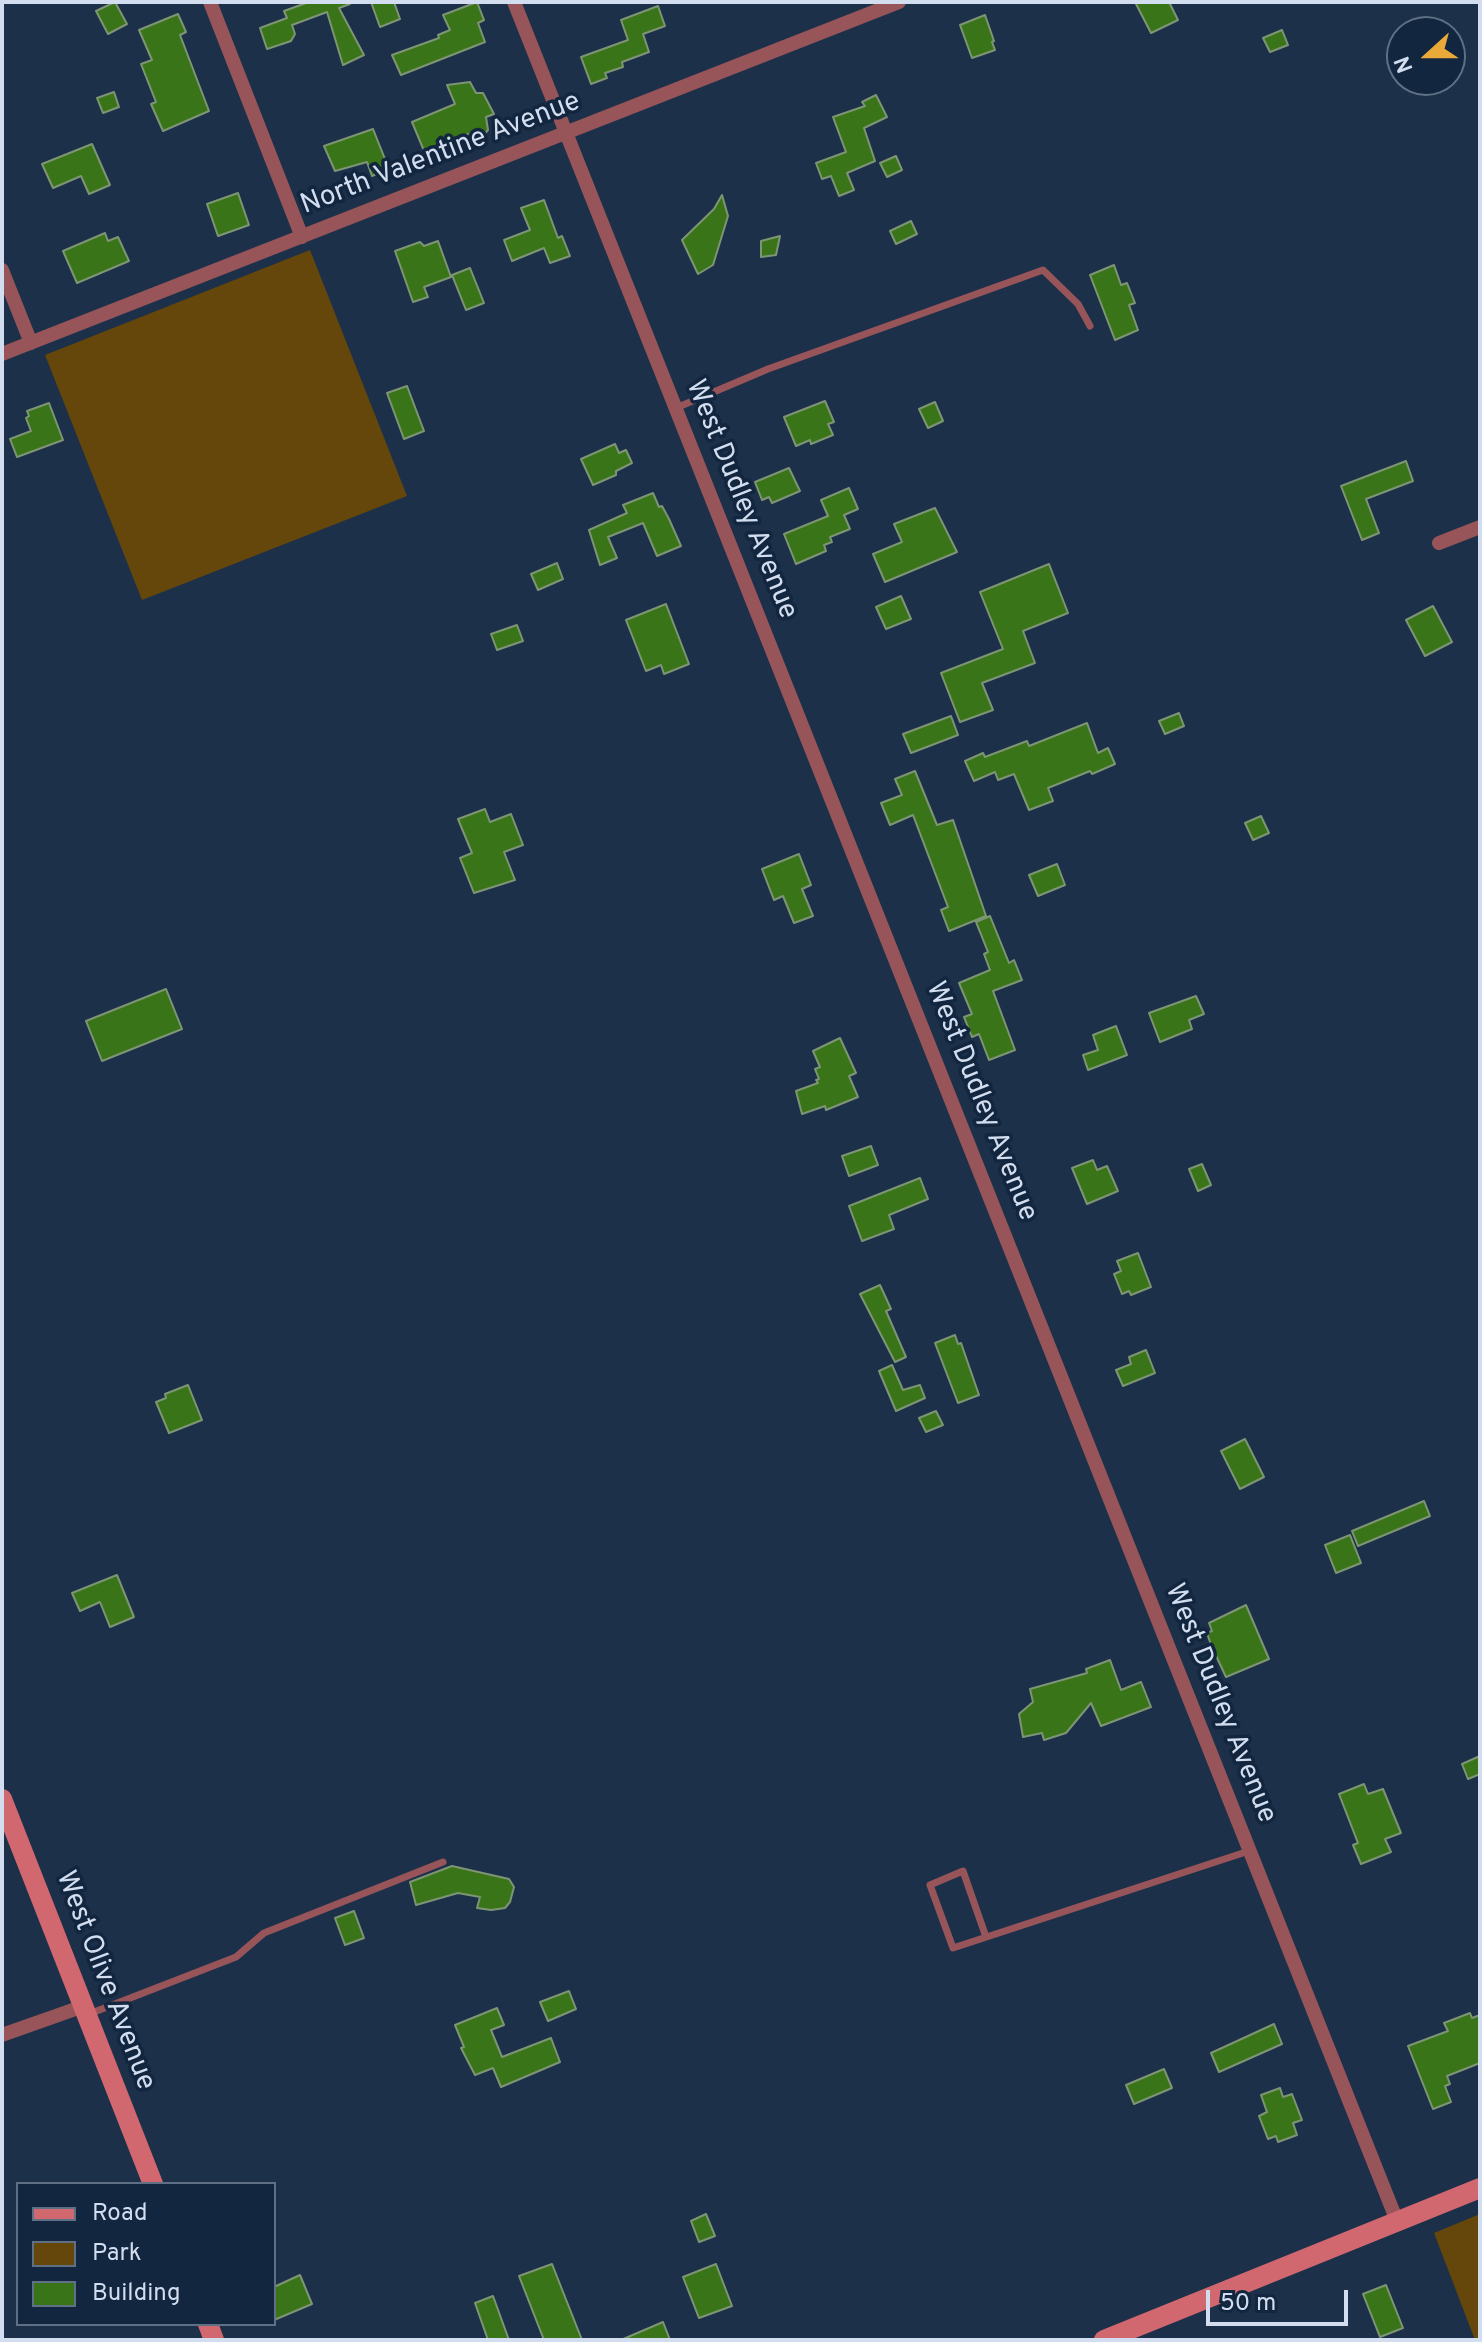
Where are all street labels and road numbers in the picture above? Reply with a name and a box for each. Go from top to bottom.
street label: North Valentine Avenue [297,86,585,224]
street label: West Dudley Avenue [677,375,803,625]
street label: West Dudley Avenue [917,977,1043,1227]
street label: West Dudley Avenue [1156,1579,1282,1829]
street label: West Olive Avenue [47,1867,161,2095]

